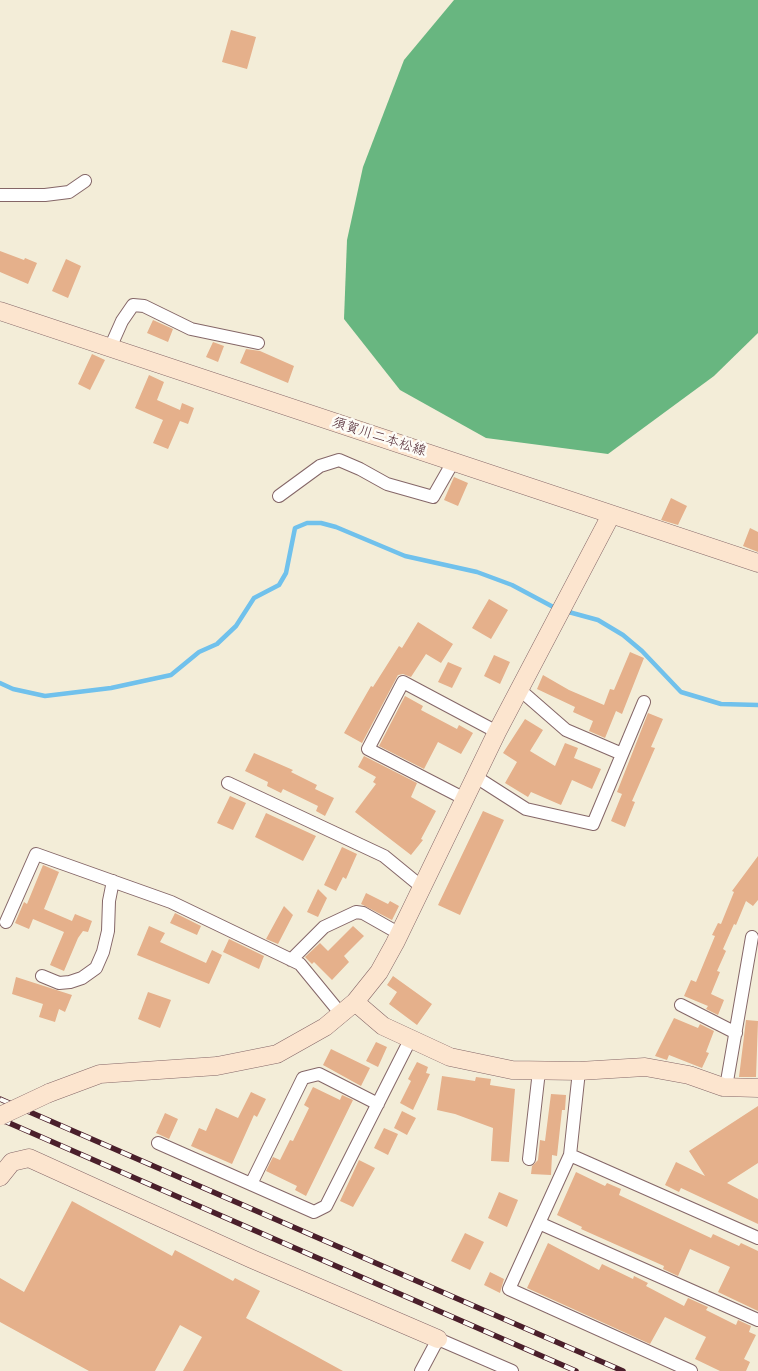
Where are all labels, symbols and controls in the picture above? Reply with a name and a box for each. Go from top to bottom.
street label: 須賀川二本松線 [330,414,428,460]

